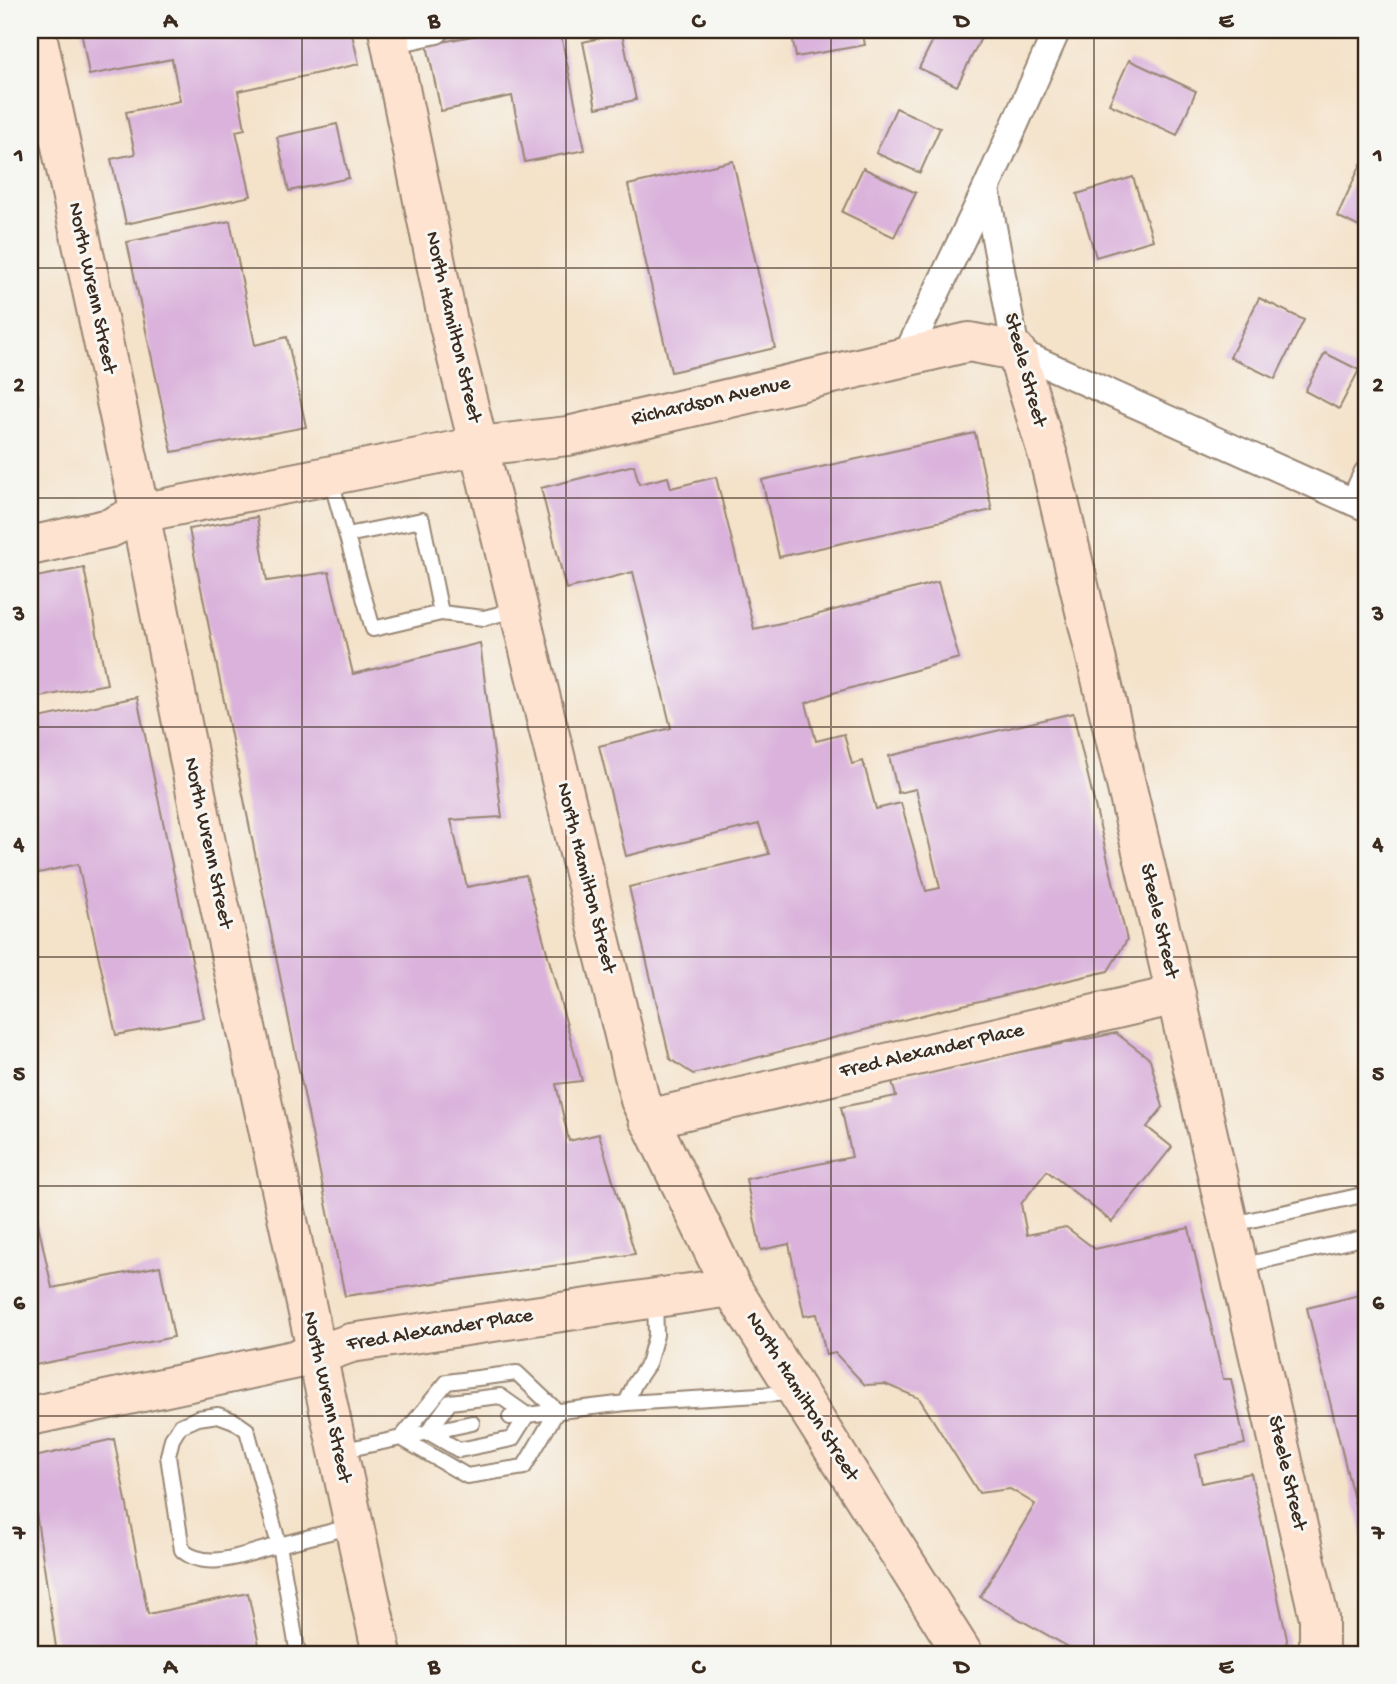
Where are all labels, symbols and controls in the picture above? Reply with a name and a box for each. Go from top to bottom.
text: A [162,9,178,36]
text: B [427,9,441,36]
text: C [692,9,707,36]
text: D [953,9,971,36]
text: E [1219,9,1235,36]
text: 1 [13,143,24,170]
text: 1 [1372,143,1383,170]
street label: North Wrenn Street [61,200,122,378]
street label: North Hamilton Street [418,229,487,427]
street label: Steele Street [997,311,1052,432]
street label: Richardson Avenue [629,371,794,432]
text: 2 [13,373,25,400]
text: 2 [1372,373,1384,400]
text: 3 [12,602,25,629]
text: 3 [1371,602,1384,629]
street label: North Wrenn Street [177,755,238,933]
street label: North Hamilton Street [549,780,621,978]
text: 4 [13,832,25,859]
text: 4 [1372,832,1384,859]
street label: Steele Street [1133,861,1184,983]
street label: Fred Alexander Place [837,1018,1028,1086]
text: 5 [13,1062,25,1089]
text: 5 [1372,1062,1384,1089]
text: 6 [13,1291,26,1318]
text: 6 [1372,1291,1385,1318]
street label: Fred Alexander Place [344,1304,536,1358]
street label: North Hamilton Street [739,1308,865,1488]
street label: North Wrenn Street [296,1309,357,1487]
street label: Steele Street [1261,1413,1312,1535]
text: 7 [12,1521,26,1548]
text: 7 [1371,1521,1385,1548]
text: A [162,1655,178,1682]
text: B [427,1655,441,1682]
text: C [692,1655,707,1682]
text: D [953,1655,971,1682]
text: E [1219,1655,1235,1682]

